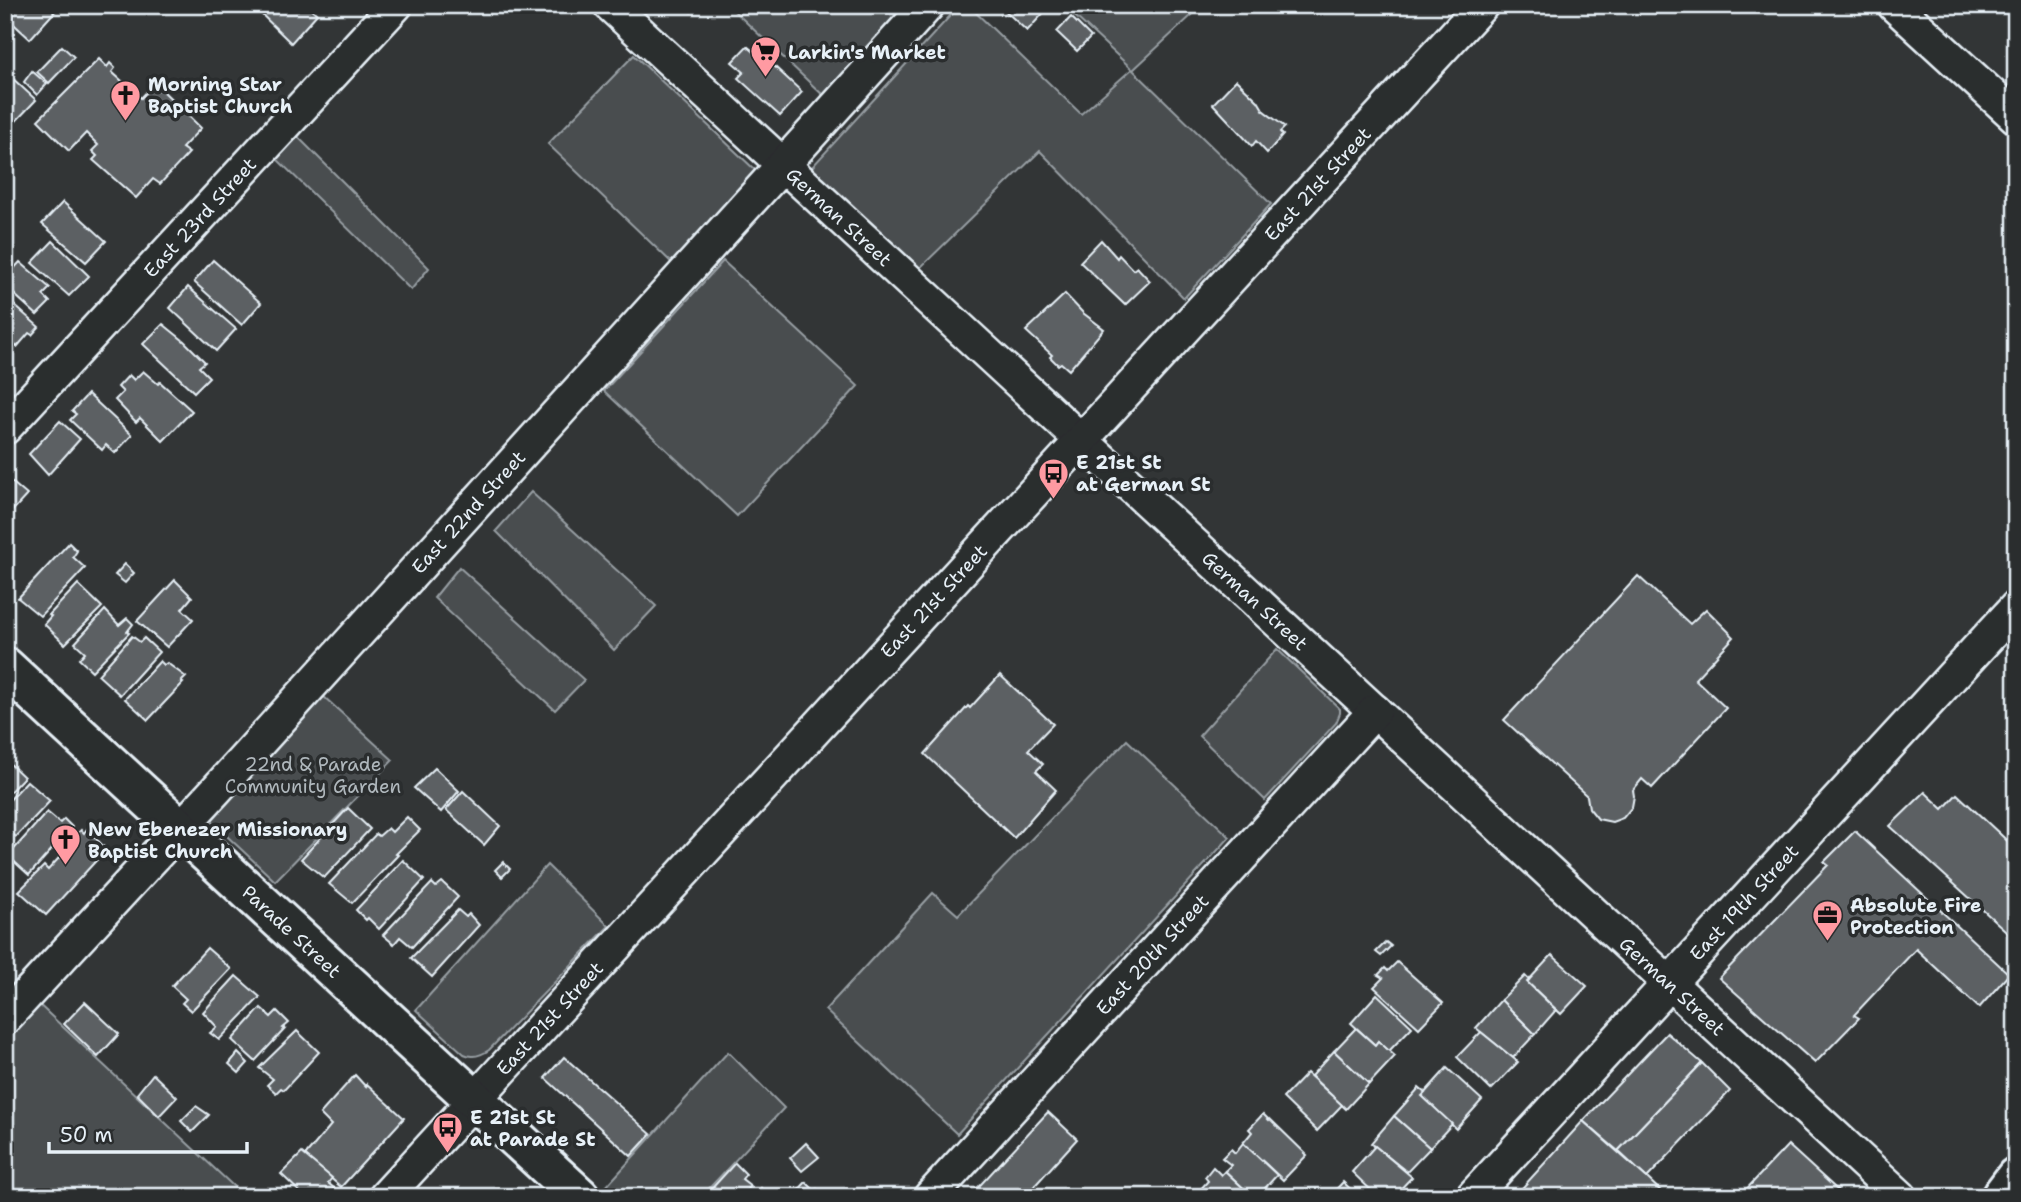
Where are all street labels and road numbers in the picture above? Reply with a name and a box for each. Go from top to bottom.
street label: East 21st Street [1259,121,1376,246]
street label: East 23rd Street [138,152,262,283]
street label: German Street [781,162,897,272]
street label: East 22nd Street [406,445,531,579]
street label: East 21st Street [875,539,992,663]
street label: German Street [1197,546,1313,656]
street label: East 19th Street [1684,839,1804,966]
street label: Parade Street [237,879,347,983]
street label: East 20th Street [1090,889,1214,1020]
street label: German Street [1614,931,1731,1041]
street label: East 21st Street [491,956,608,1081]

